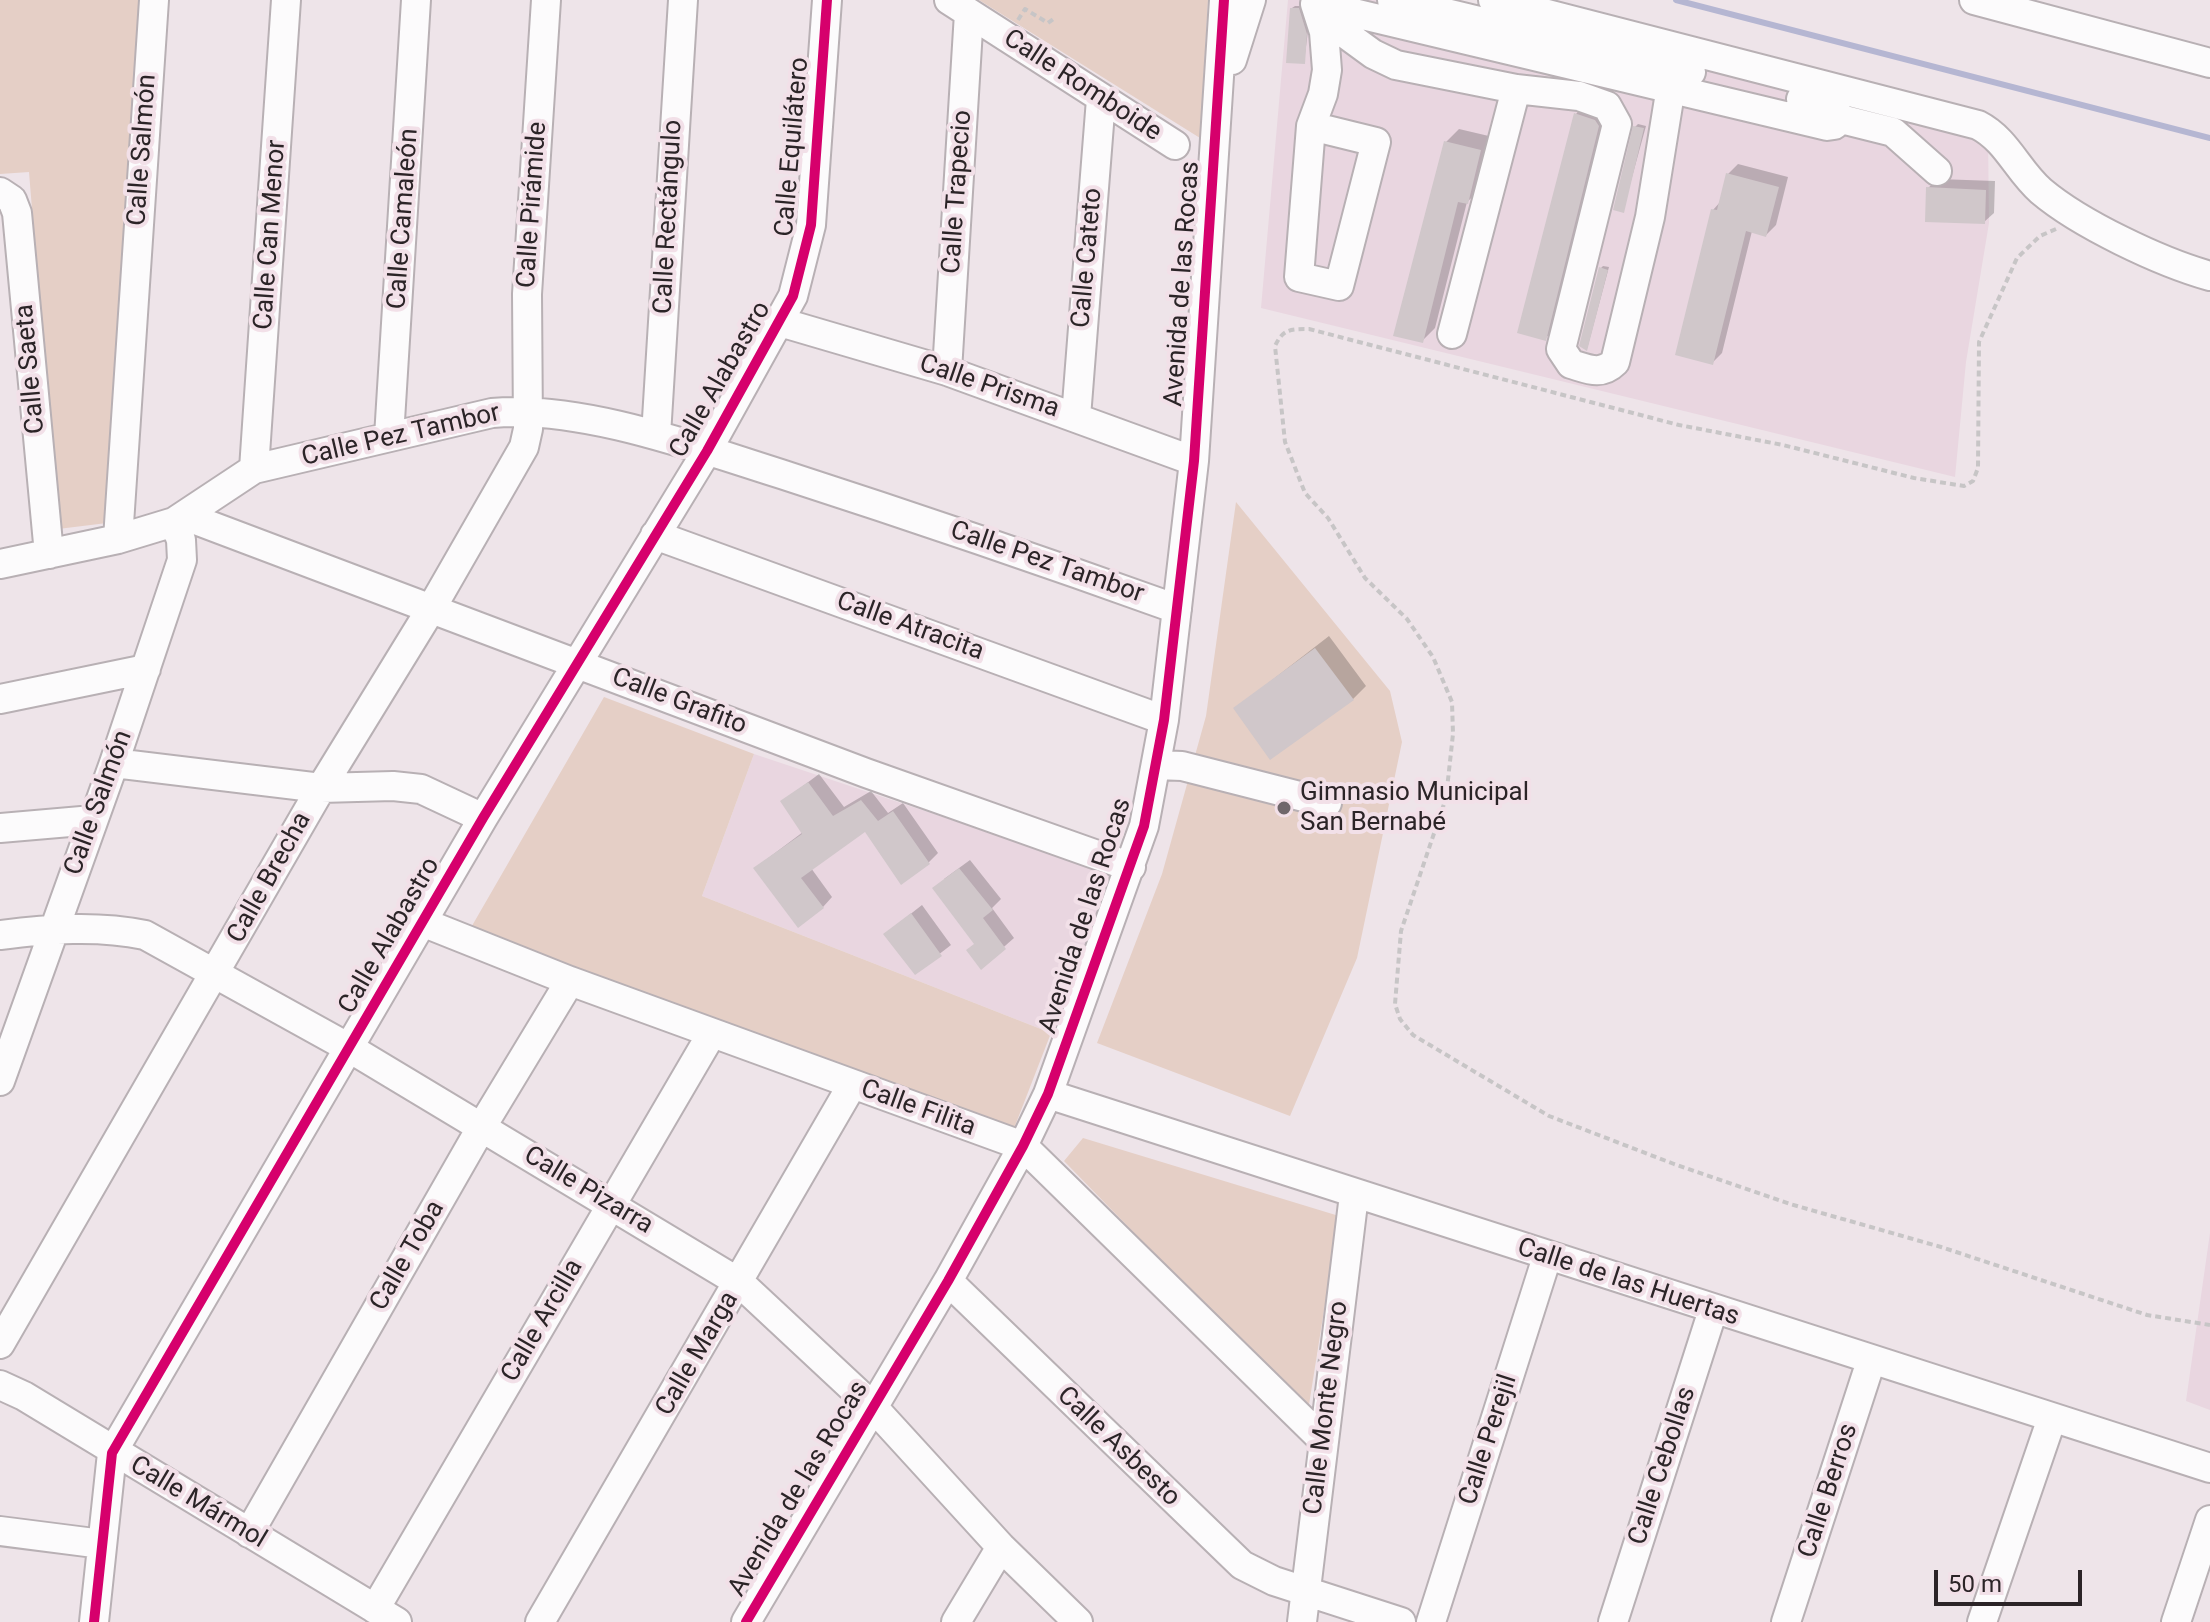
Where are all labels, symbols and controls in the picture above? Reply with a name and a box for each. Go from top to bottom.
street label: Calle Romboide [997,23,1167,149]
street label: Calle Equilátero [770,56,816,238]
street label: Calle Salmón [122,73,164,227]
street label: Calle Trapecio [937,109,979,275]
street label: Calle Rectángulo [648,119,690,315]
street label: Calle Pirámide [512,121,554,289]
street label: Calle Camaleón [382,128,426,310]
street label: Calle Can Menor [249,139,293,331]
street label: Avenida de las Rocas [1159,160,1207,408]
street label: Calle Cateto [1066,187,1110,329]
street label: Calle Alabastro [664,296,778,464]
street label: Calle Saeta [10,303,52,435]
street label: Calle Prisma [915,349,1063,425]
street label: Calle Pez Tambor [299,398,503,474]
street label: Calle Pez Tambor [946,515,1148,611]
street label: Calle Atracita [832,586,988,668]
street label: Calle Grafito [607,662,751,742]
street label: Calle Salmón [58,726,140,880]
place label: Gimnasio Municipal San Bernabé [1300,777,1529,838]
street label: Avenida de las Rocas [1033,794,1139,1038]
marker: Gimnasio Municipal San Bernabé [1275,799,1293,817]
street label: Calle Brecha [221,807,319,949]
street label: Calle Alabastro [333,852,447,1020]
street label: Calle Filita [856,1074,980,1144]
street label: Calle Pizarra [518,1140,658,1242]
street label: Calle Toba [364,1195,452,1317]
street label: Calle de las Huertas [1513,1232,1743,1334]
street label: Calle Arcilla [495,1254,591,1388]
street label: Calle Marga [650,1286,746,1422]
street label: Calle Monte Negro [1298,1299,1356,1517]
street label: Calle Perejil [1453,1371,1525,1509]
street label: Avenida de las Rocas [722,1376,876,1602]
street label: Calle Asbesto [1050,1380,1186,1514]
street label: Calle Cebollas [1623,1383,1703,1549]
street label: Calle Berros [1793,1420,1865,1562]
street label: Calle Mármol [124,1450,272,1556]
scale bar [1938,1554,2086,1604]
text: 50 m [1948,1570,2002,1598]

